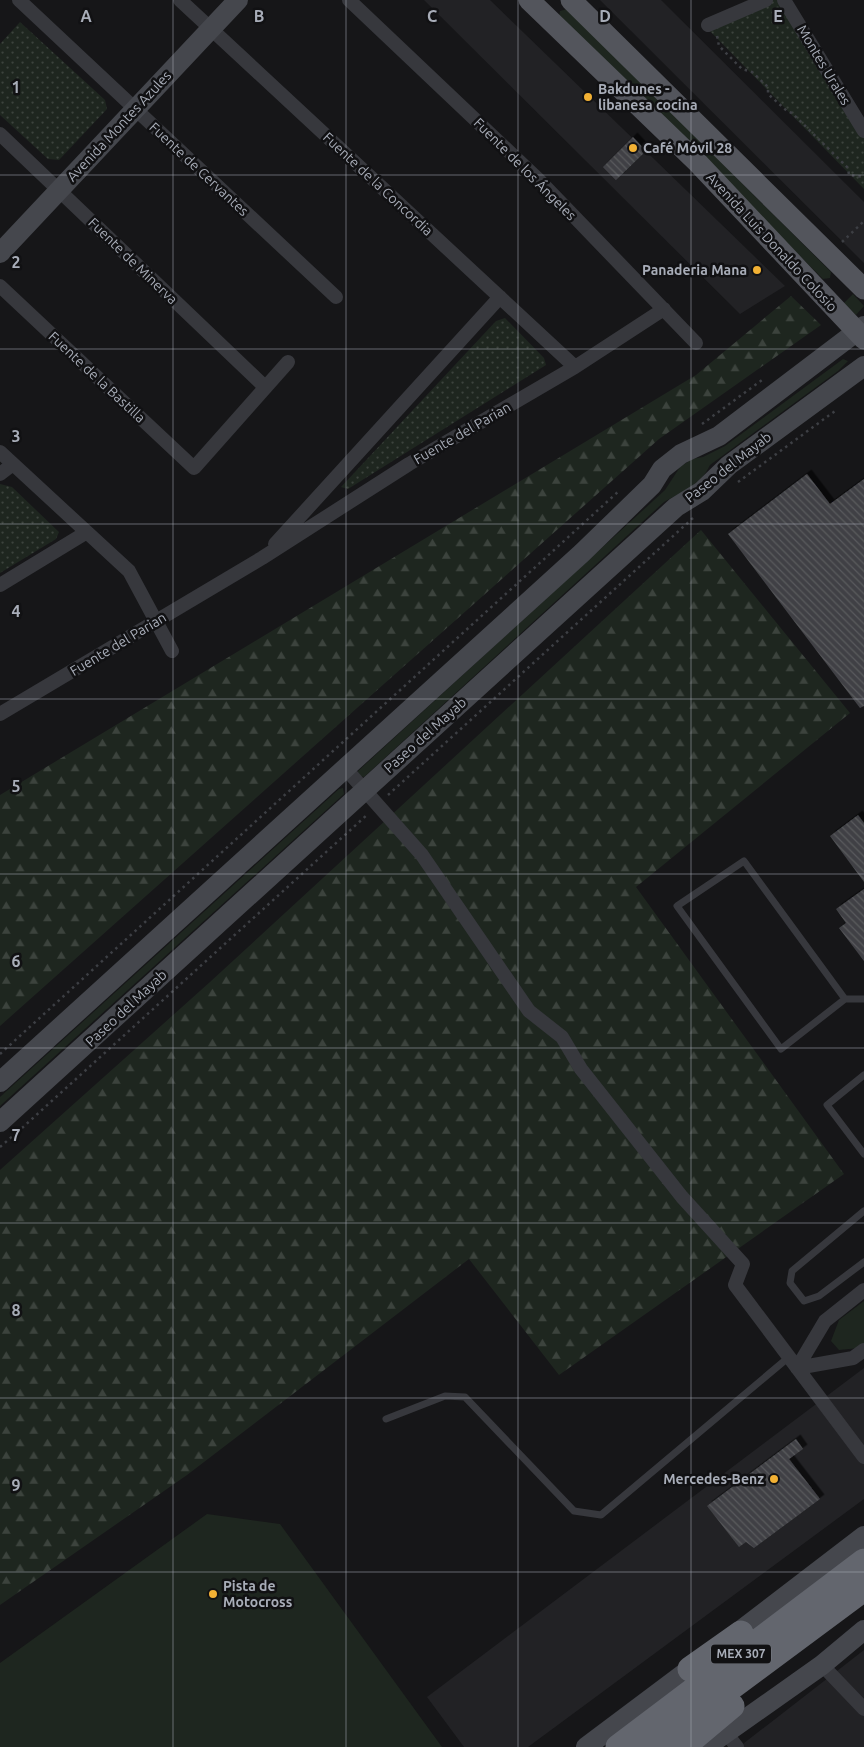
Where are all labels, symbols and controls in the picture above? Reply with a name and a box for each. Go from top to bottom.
text: A [80,7,92,25]
text: B [254,7,264,25]
text: C [427,7,437,25]
text: D [599,7,611,25]
text: E [773,7,783,25]
street label: Montes Urales [794,22,854,108]
street label: Avenida Montes Azules [64,67,174,185]
text: 1 [11,78,21,96]
place label: Bakdunes - libanesa cocina [598,81,698,113]
marker: Bakdunes - libanesa cocina [582,91,594,103]
street label: Fuente de los Ángeles [471,114,580,223]
street label: Fuente de Cervantes [146,119,252,219]
street label: Fuente de la Concordia [320,129,436,239]
place label: Café Móvil 28 [643,140,732,156]
marker: Café Móvil 28 [627,142,639,154]
street label: Avenida Luis Donaldo Colosio [703,169,841,315]
street label: Fuente de Minerva [85,214,181,308]
text: 2 [11,253,21,271]
place label: Panaderia Mana [642,262,747,278]
marker: Panaderia Mana [751,264,763,276]
street label: Fuente de la Bastilla [45,328,149,426]
street label: Fuente del Parian [411,399,513,467]
text: 3 [11,427,21,445]
street label: Paseo del Mayab [682,428,774,506]
text: 4 [11,602,21,620]
street label: Fuente del Parian [67,609,169,679]
street label: Paseo del Mayab [381,694,469,776]
text: 5 [11,777,21,795]
text: 6 [11,952,21,970]
street label: Paseo del Mayab [82,966,170,1050]
text: 7 [11,1126,21,1144]
text: 8 [11,1301,21,1319]
place label: Mercedes-Benz [663,1471,764,1487]
marker: Mercedes-Benz [768,1473,780,1485]
text: 9 [11,1476,21,1494]
place label: Pista de Motocross [223,1578,293,1610]
marker: Pista de Motocross [207,1588,219,1600]
road number: MEX 307 [711,1645,771,1664]

